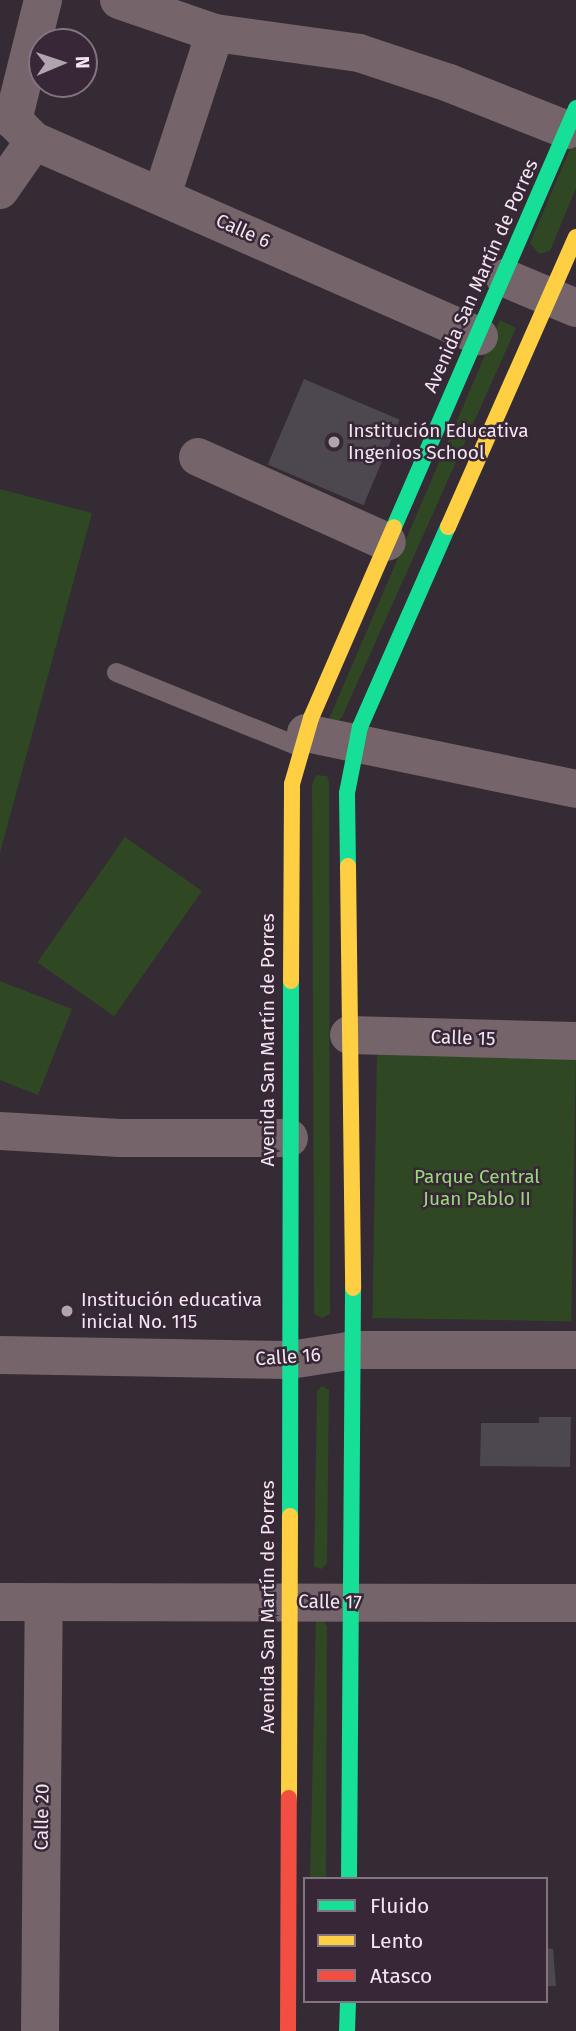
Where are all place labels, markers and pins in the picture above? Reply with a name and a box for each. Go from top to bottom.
place label: Institución Educativa Ingenios School [348,420,528,464]
marker: Institución Educativa Ingenios School [326,434,342,450]
place label: Institución educativa inicial No. 115 [81,1289,262,1333]
marker: Institución educativa inicial No. 115 [59,1303,75,1319]

